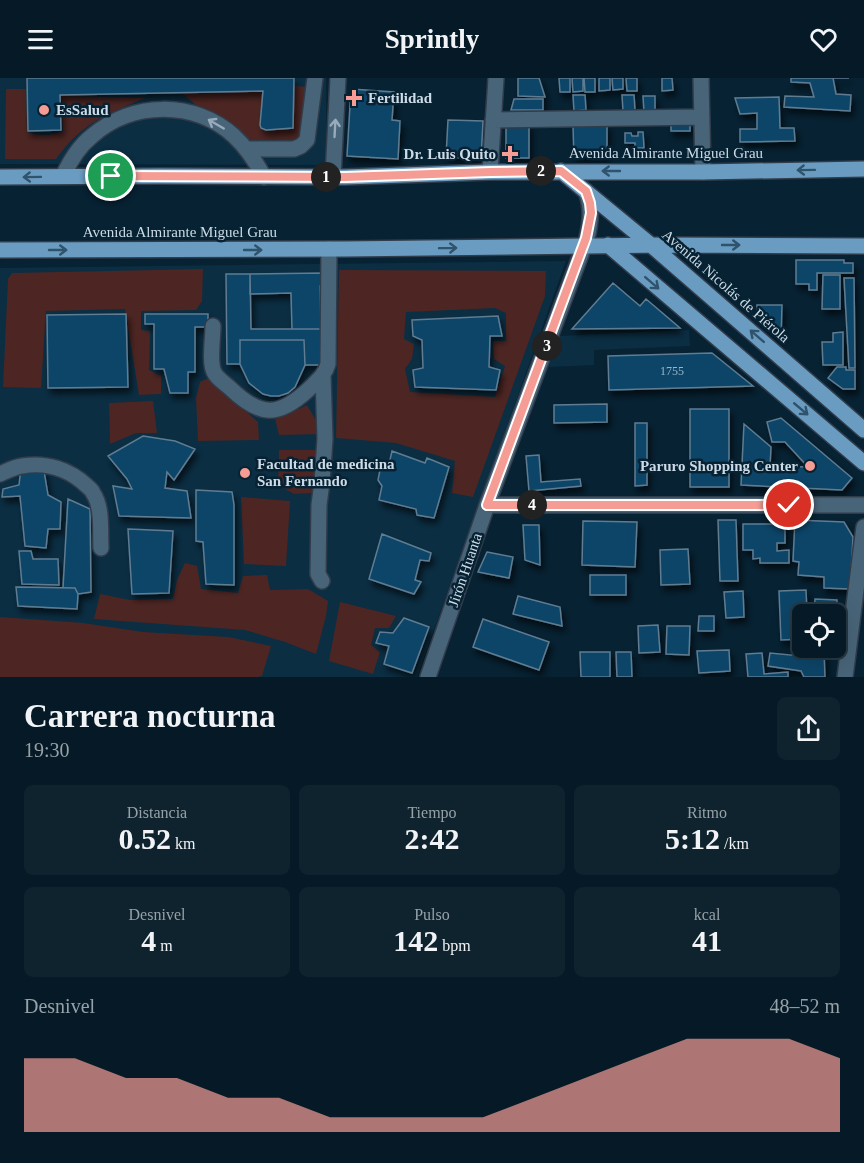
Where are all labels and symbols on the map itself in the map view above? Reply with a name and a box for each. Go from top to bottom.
marker: Fertilidad [345,89,363,107]
place label: Fertilidad [368,90,433,106]
place label: EsSalud [56,102,109,118]
marker: EsSalud [37,103,51,117]
one-way arrow [208,118,225,130]
one-way arrow [330,118,341,138]
marker: Dr. Luis Quito [501,145,519,163]
street label: Avenida Almirante Miguel Grau [569,145,764,161]
place label: Dr. Luis Quito [404,146,496,162]
pin [85,150,136,201]
pin: 2 [526,156,556,186]
pin: 1 [311,162,341,192]
one-way arrow [796,164,816,176]
one-way arrow [601,165,621,177]
one-way arrow [23,171,43,183]
street label: Avenida Almirante Miguel Grau [83,224,278,240]
street label: Avenida Nicolás de Piérola [659,226,793,346]
one-way arrow [720,239,740,251]
one-way arrow [438,242,458,254]
one-way arrow [48,244,68,256]
one-way arrow [243,244,263,256]
one-way arrow [644,276,659,290]
one-way arrow [750,329,765,343]
pin: 3 [532,331,562,361]
house number: 1755 [660,364,684,378]
one-way arrow [793,402,808,416]
place label: Facultad de medicina San Fernando [257,456,395,489]
place label: Paruro Shopping Center [640,458,798,474]
marker: Paruro Shopping Center [803,459,817,473]
marker: Facultad de medicina San Fernando [238,466,252,480]
pin [763,479,814,530]
pin: 4 [517,490,547,520]
street label: Jirón Huanta [445,531,485,609]

